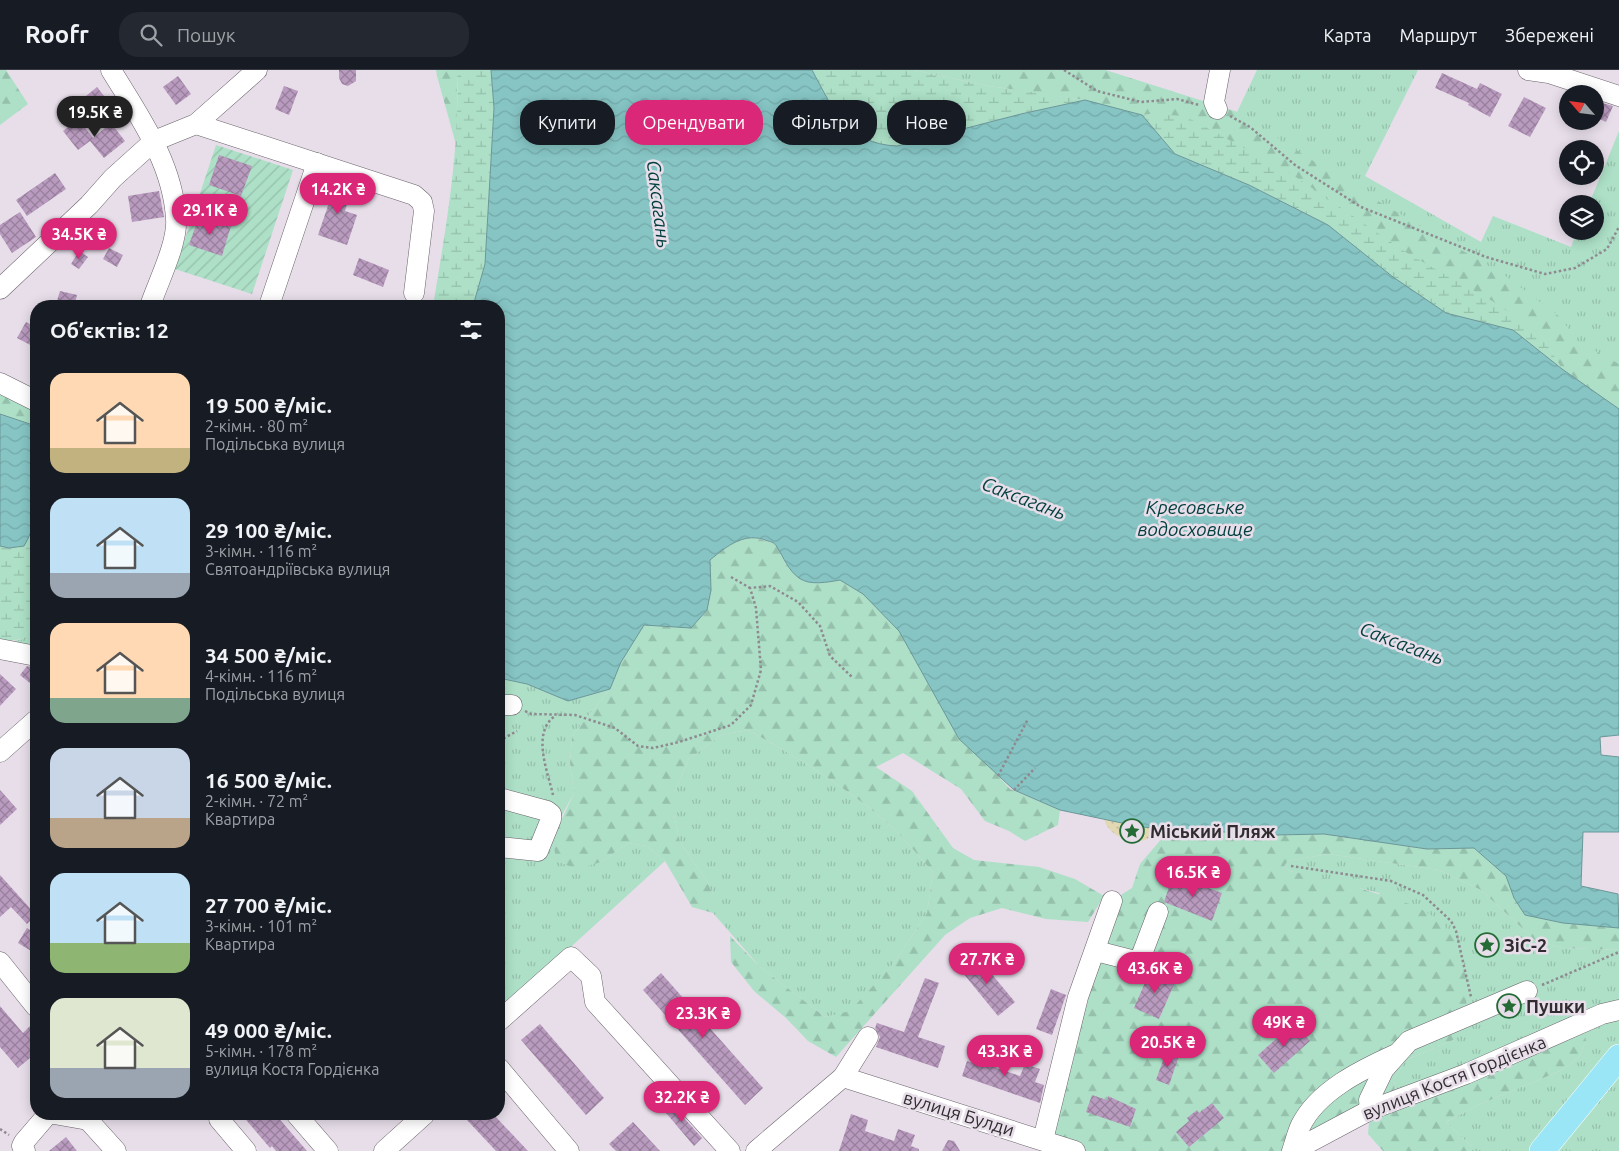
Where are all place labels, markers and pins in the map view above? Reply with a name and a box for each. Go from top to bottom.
pin: 19.5K ₴ [49,96,141,138]
pin: 14.2K ₴ [292,172,384,215]
pin: 29.1K ₴ [164,194,256,236]
pin: 34.5K ₴ [33,218,125,260]
place icon: Міський Пляж [1119,818,1145,844]
place label: Міський Пляж [1150,821,1276,841]
pin: 16.5K ₴ [1147,856,1239,898]
place icon: ЗіС-2 [1474,932,1500,958]
place label: ЗіС-2 [1504,935,1547,955]
pin: 27.7K ₴ [941,942,1033,985]
pin: 43.6K ₴ [1109,952,1201,994]
place icon: Пушки [1496,993,1522,1019]
pin: 23.3K ₴ [657,996,749,1039]
place label: Пушки [1526,996,1585,1016]
pin: 49K ₴ [1249,1006,1319,1048]
pin: 20.5K ₴ [1122,1026,1214,1068]
pin: 43.3K ₴ [959,1034,1051,1077]
pin: 32.2K ₴ [636,1080,728,1123]

